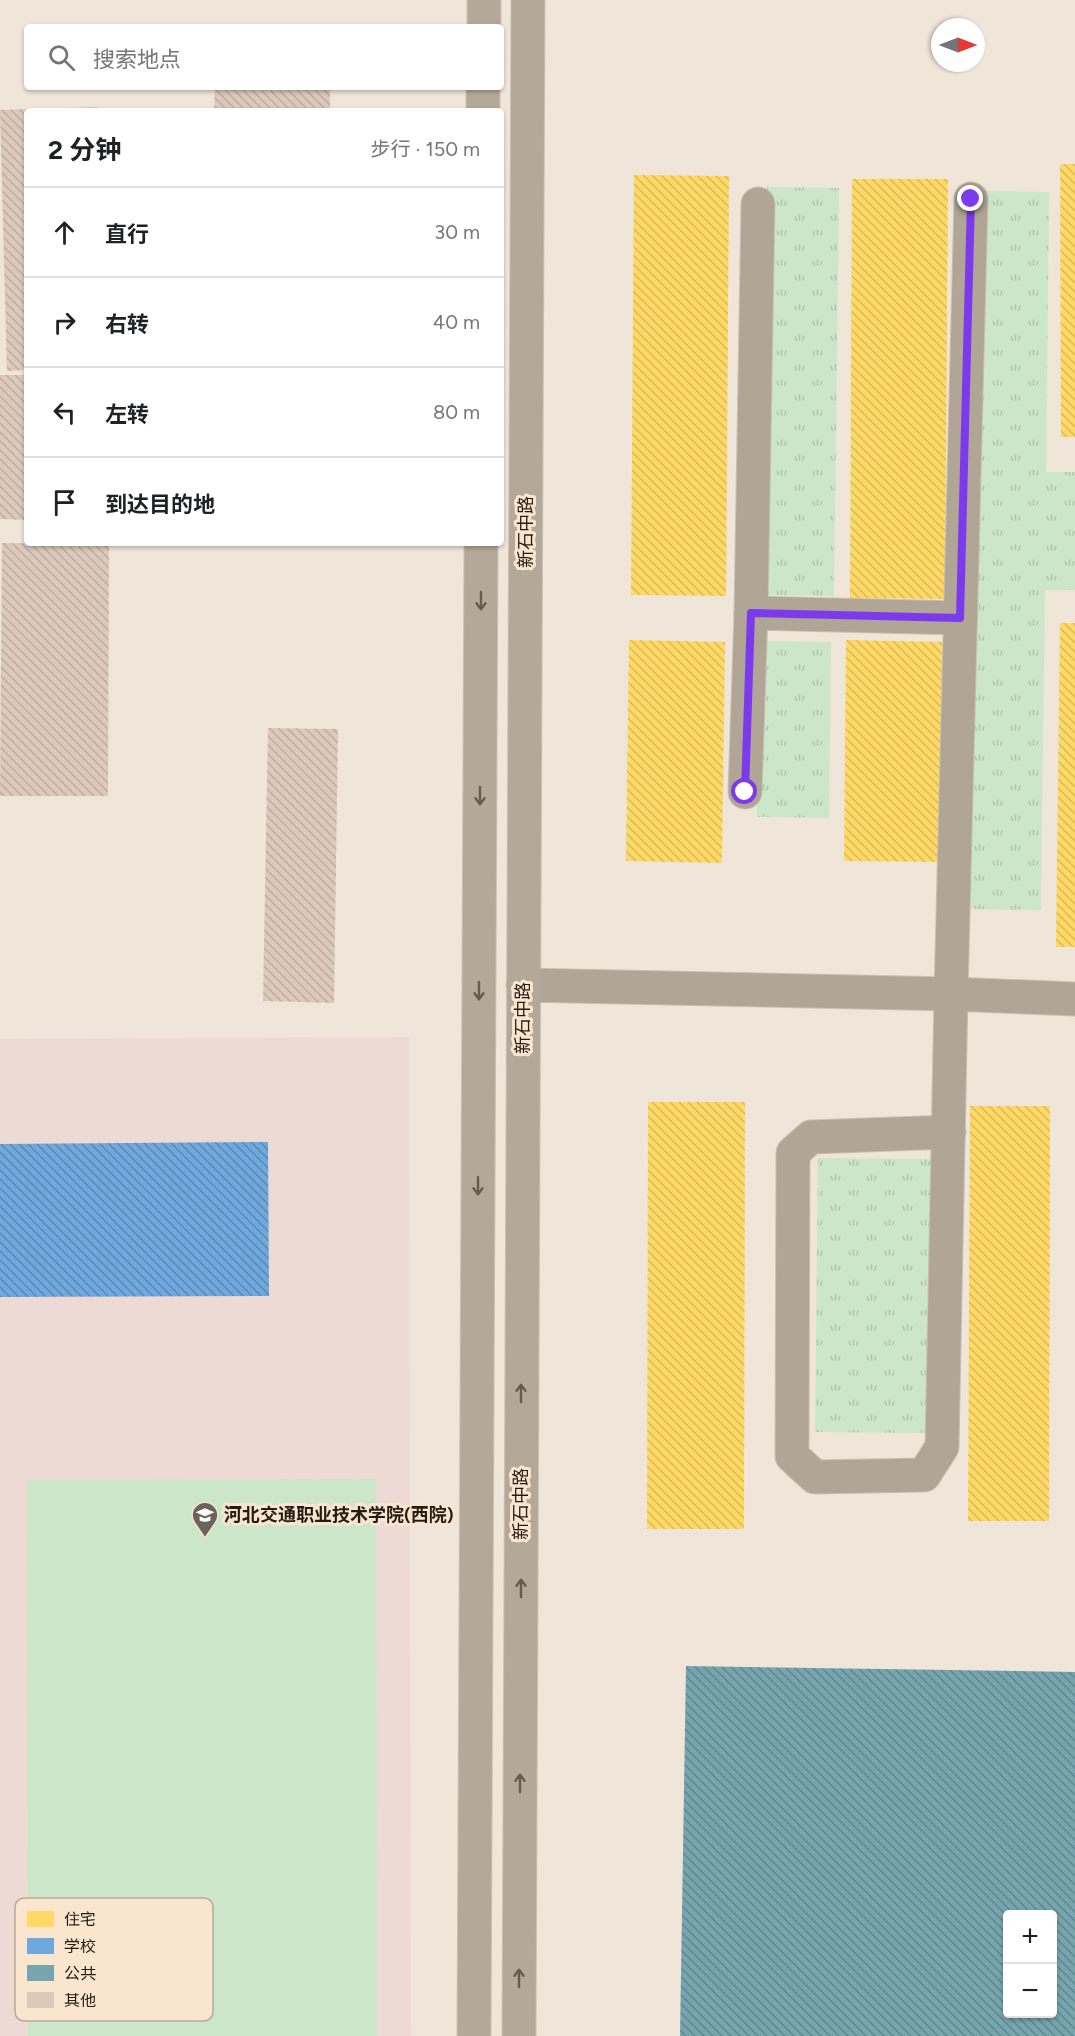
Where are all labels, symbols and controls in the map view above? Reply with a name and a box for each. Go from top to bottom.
north arrow [931,18,985,72]
search box [24,24,504,90]
icon: search [45,41,78,74]
text: 搜索地点 [93,46,181,73]
text: 2 分钟 [48,134,121,166]
text: 步行 · 150 m [371,137,480,161]
route end [957,185,983,211]
icon: ahead [48,216,81,249]
text: 30 m [434,220,480,244]
text: 直行 [105,221,149,248]
icon: right [48,306,81,339]
text: 40 m [433,310,480,334]
text: 右转 [105,311,149,338]
icon: left [48,396,81,429]
text: 80 m [433,400,480,424]
text: 左转 [105,401,149,428]
icon: arrive [48,486,81,519]
text: 到达目的地 [105,491,215,518]
street label: 新石中路 [515,496,537,568]
one-way arrow [475,591,487,611]
route start [731,778,757,804]
one-way arrow [474,786,486,806]
one-way arrow [473,981,485,1001]
street label: 新石中路 [512,982,534,1054]
one-way arrow [472,1176,484,1196]
one-way arrow [515,1383,527,1403]
street label: 新石中路 [510,1468,532,1540]
school or university icon: 河北交通职业技术学院(西院) [190,1500,220,1538]
place label: 河北交通职业技术学院(西院) [224,1504,454,1526]
one-way arrow [515,1578,527,1598]
one-way arrow [514,1773,526,1793]
legend [15,1898,213,2021]
text: 住宅 [64,1910,96,1929]
map controls [1003,1910,1057,2018]
button: + [1003,1910,1057,1964]
text: 学校 [64,1937,96,1956]
text: 公共 [64,1964,96,1983]
button: − [1003,1964,1057,2018]
one-way arrow [513,1968,525,1988]
text: 其他 [64,1991,96,2010]

